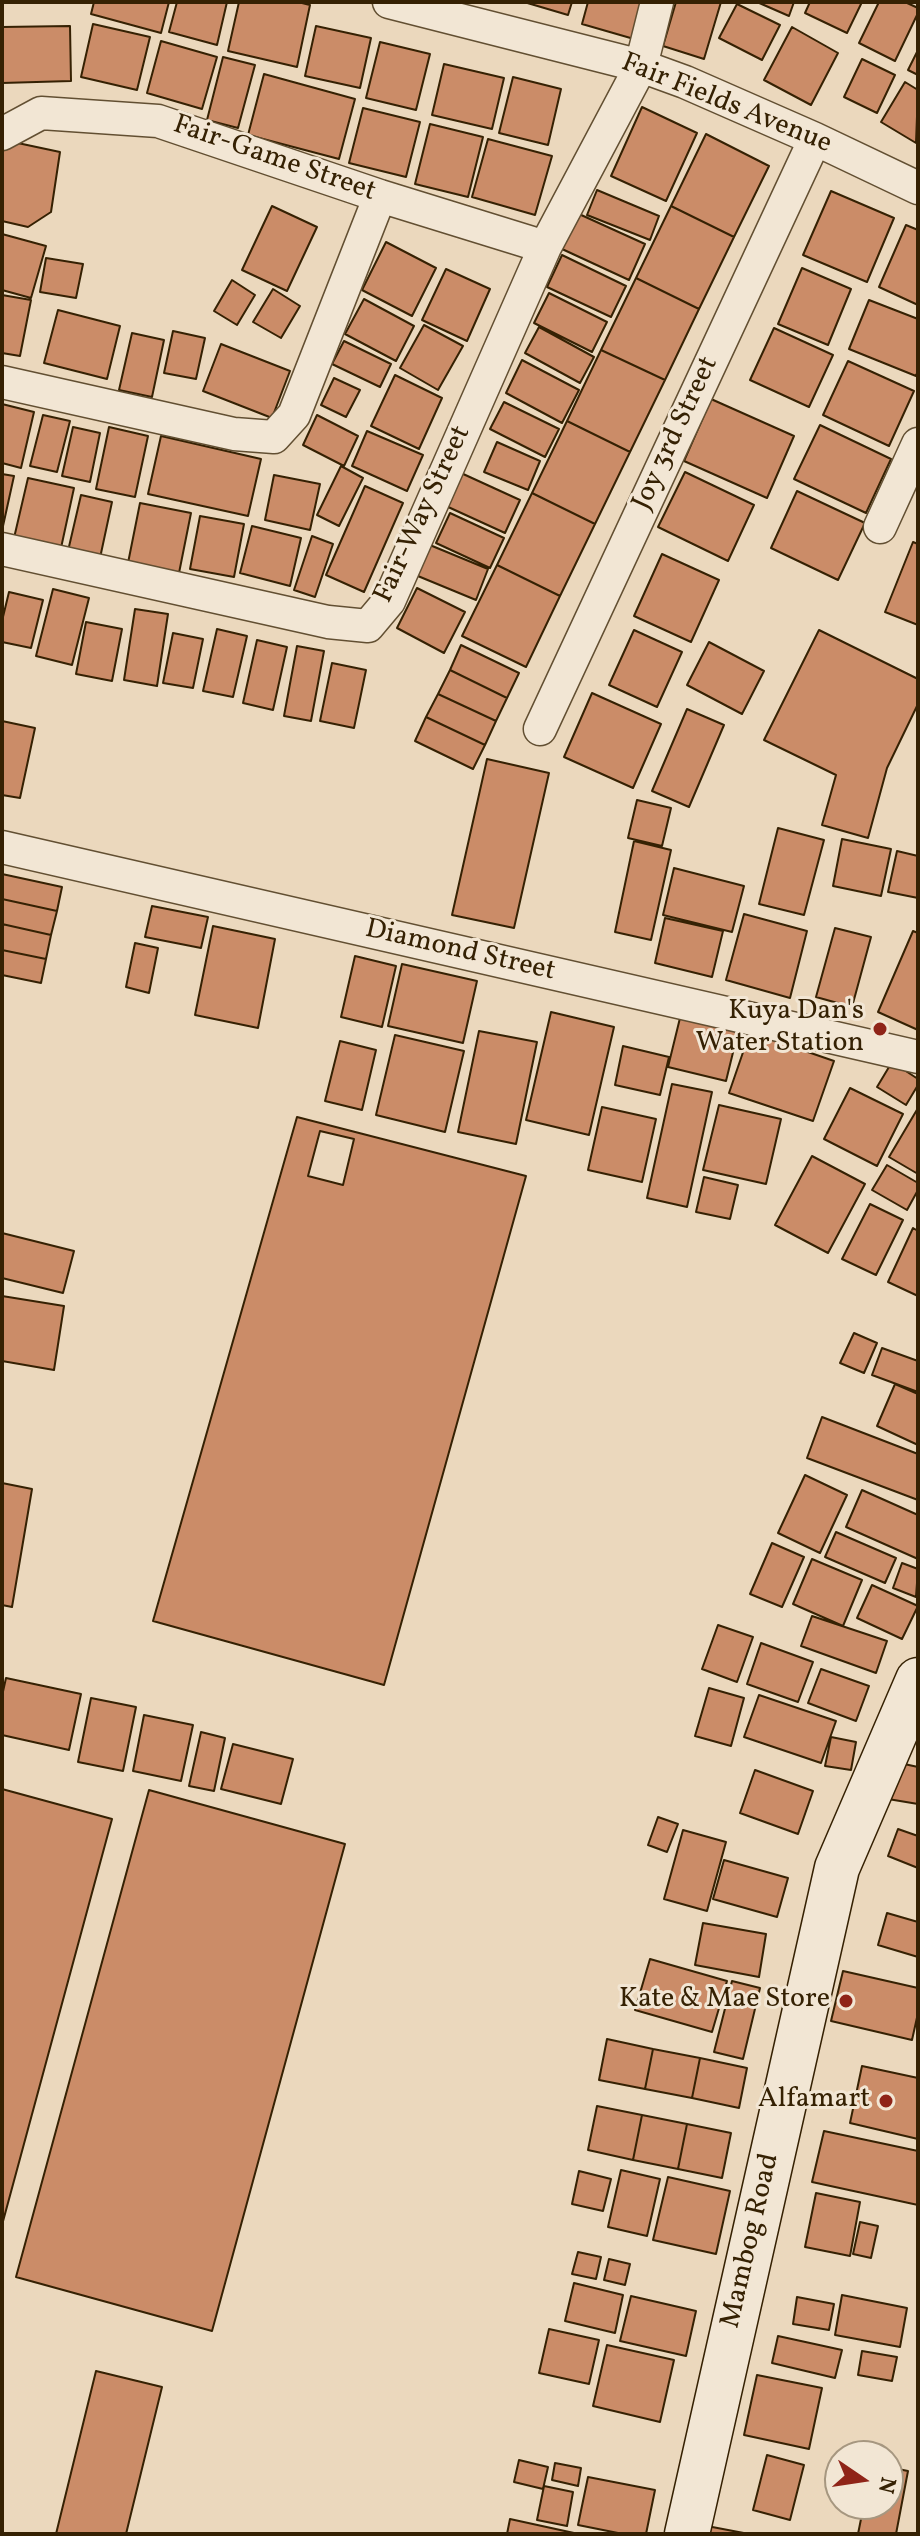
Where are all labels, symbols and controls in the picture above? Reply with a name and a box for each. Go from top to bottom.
street label: Fair Fields Avenue [616,47,836,163]
street label: Fair-Game Street [168,110,380,210]
street label: Joy 3rd Street [627,352,727,516]
street label: Fair-Way Street [368,421,480,609]
street label: Diamond Street [362,914,558,990]
place label: Kuya Dan's Water Station [696,996,864,1062]
marker: Kuya Dan's Water Station [871,1020,889,1038]
place label: Kate & Mae Store [619,1984,830,2018]
marker: Kate & Mae Store [837,1992,855,2010]
place label: Alfamart [758,2084,870,2118]
marker: Alfamart [877,2092,895,2110]
street label: Mambog Road [716,2150,788,2332]
north arrow [824,2440,904,2520]
text: N [869,2474,903,2496]

